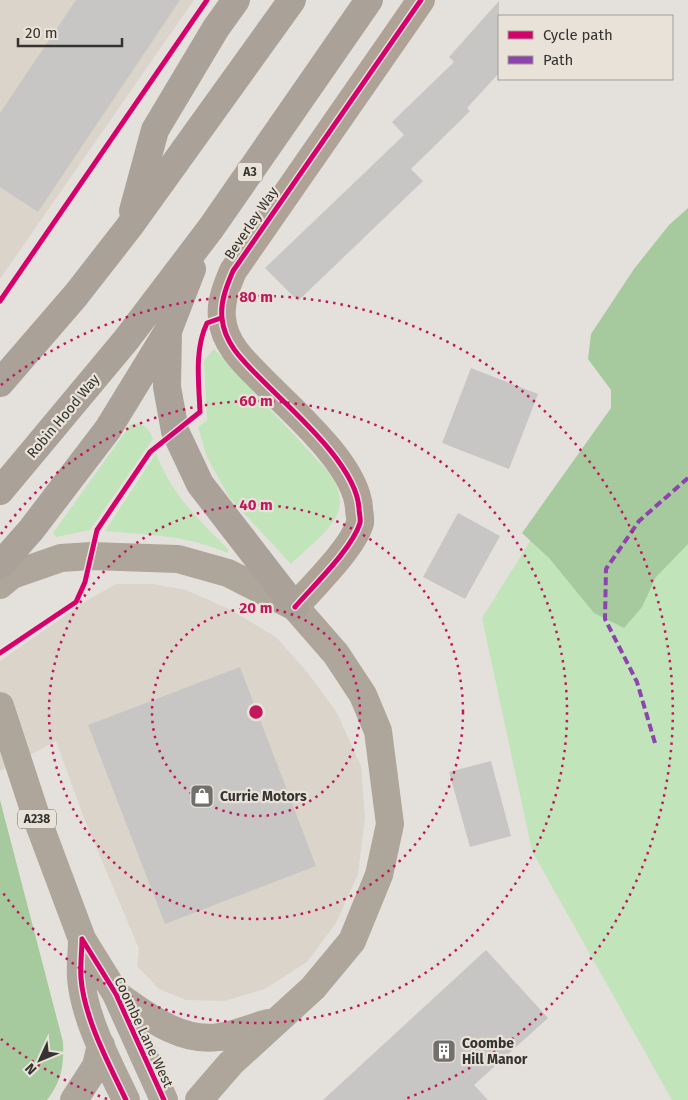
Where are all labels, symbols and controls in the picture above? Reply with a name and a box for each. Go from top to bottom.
scale bar [18,15,121,47]
legend [498,15,673,80]
text: 20 m [25,24,58,42]
text: Cycle path [543,26,613,44]
text: Path [543,51,573,69]
road number: A3 [238,162,262,182]
street label: Beverley Way [221,184,282,263]
text: 80 m [239,288,273,306]
street label: Robin Hood Way [23,371,103,462]
text: 60 m [239,392,273,410]
text: 40 m [239,496,273,514]
text: 20 m [240,599,272,617]
centre of rings [247,703,265,721]
shop icon: Currie Motors [189,783,215,809]
place label: Currie Motors [220,788,307,805]
road number: A238 [18,810,56,829]
street label: Coombe Lane West [110,974,177,1091]
north arrow [15,1035,65,1085]
place label: Coombe Hill Manor [462,1035,528,1068]
building icon: Coombe Hill Manor [431,1038,457,1064]
text: N [22,1059,40,1078]

